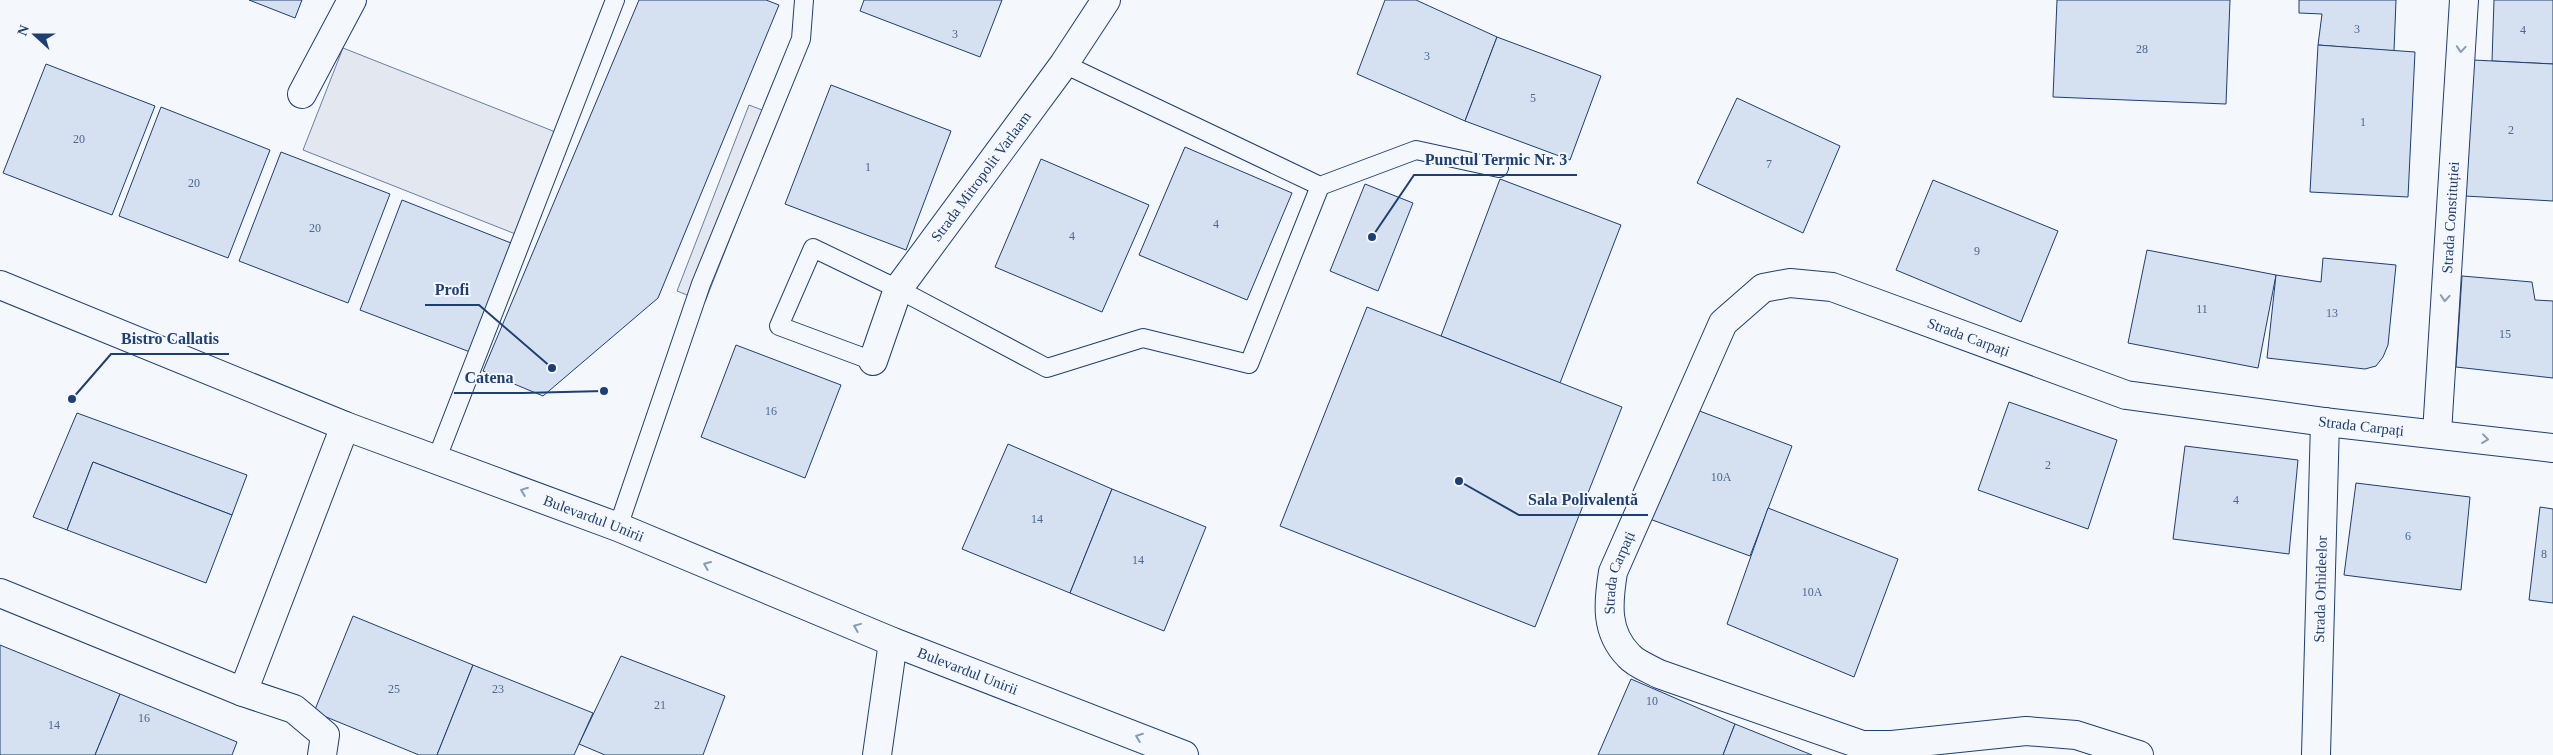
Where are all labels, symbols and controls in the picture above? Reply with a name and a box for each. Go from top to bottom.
north arrow [10,10,60,60]
house number: 3 [2354,22,2360,36]
text: N [15,23,32,38]
house number: 4 [2520,23,2526,37]
house number: 3 [952,27,958,41]
house number: 28 [2136,42,2148,56]
one-way arrow [2455,45,2466,53]
house number: 3 [1424,49,1430,63]
house number: 5 [1530,91,1536,105]
street label: Strada Mitropolit Varlaam [928,108,1034,245]
house number: 1 [2360,115,2366,129]
house number: 2 [2508,123,2514,137]
house number: 20 [73,132,85,146]
callout: Punctul Termic Nr. 3 [1414,144,1577,175]
text: Punctul Termic Nr. 3 [1425,151,1567,168]
house number: 7 [1766,157,1772,171]
house number: 1 [865,160,871,174]
street label: Strada Constituției [2439,161,2462,274]
house number: 20 [188,176,200,190]
house number: 4 [1213,217,1219,231]
house number: 20 [309,221,321,235]
house number: 4 [1069,229,1075,243]
house number: 9 [1974,244,1980,258]
callout: Profi [425,274,479,305]
text: Profi [435,281,470,298]
one-way arrow [2440,294,2451,302]
house number: 11 [2196,302,2208,316]
house number: 13 [2326,306,2338,320]
street label: Strada Carpați [1925,315,2012,360]
callout: Bistro Callatis [111,323,229,354]
house number: 15 [2499,327,2511,341]
text: Bistro Callatis [121,330,219,347]
callout: Catena [454,362,523,393]
text: Catena [465,369,513,386]
house number: 16 [765,404,777,418]
street label: Strada Carpați [2317,413,2405,440]
one-way arrow [2482,433,2490,444]
house number: 2 [2045,458,2051,472]
house number: 10A [1711,470,1732,484]
callout: Sala Polivalentă [1519,484,1648,515]
one-way arrow [520,487,528,497]
text: Sala Polivalentă [1528,491,1638,508]
street label: Bulevardul Unirii [541,492,646,545]
house number: 4 [2233,493,2239,507]
house number: 14 [1031,512,1043,526]
street label: Strada Carpați [1601,529,1638,615]
house number: 6 [2405,529,2411,543]
street label: Strada Orhideelor [2311,535,2330,643]
house number: 8 [2541,547,2547,561]
house number: 14 [1132,553,1144,567]
one-way arrow [703,560,712,571]
house number: 10A [1802,585,1823,599]
one-way arrow [853,623,862,634]
street label: Bulevardul Unirii [915,644,1020,698]
house number: 25 [388,682,400,696]
house number: 23 [492,682,504,696]
house number: 10 [1646,694,1658,708]
house number: 21 [654,698,666,712]
house number: 16 [138,711,150,725]
house number: 14 [48,718,60,732]
one-way arrow [1135,733,1143,743]

